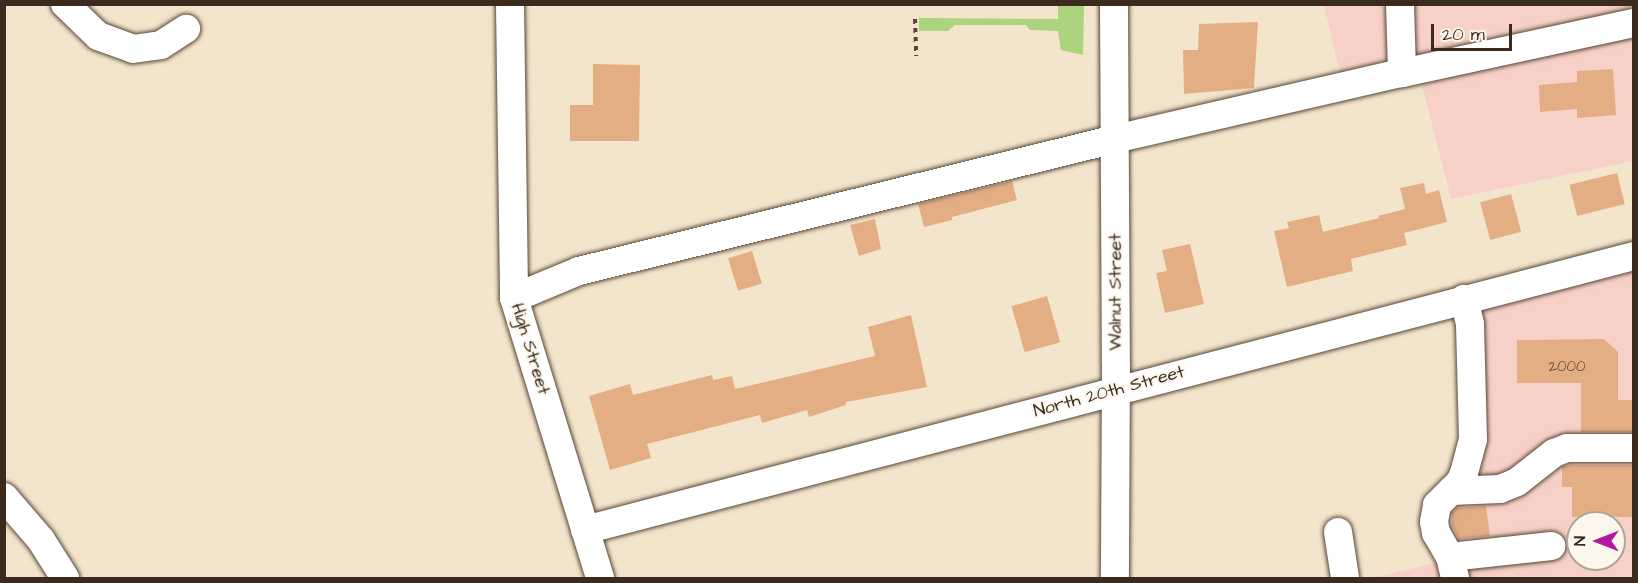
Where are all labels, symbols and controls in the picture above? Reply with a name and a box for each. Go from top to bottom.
scale bar [1434,12,1515,50]
text: 20 m [1442,22,1485,47]
street label: Walnut Street [1105,233,1127,351]
street label: High Street [506,301,554,397]
house number: 2000 [1549,358,1585,376]
street label: North 20th Street [1031,361,1187,423]
north arrow [1566,511,1626,571]
text: N [1569,536,1591,546]

